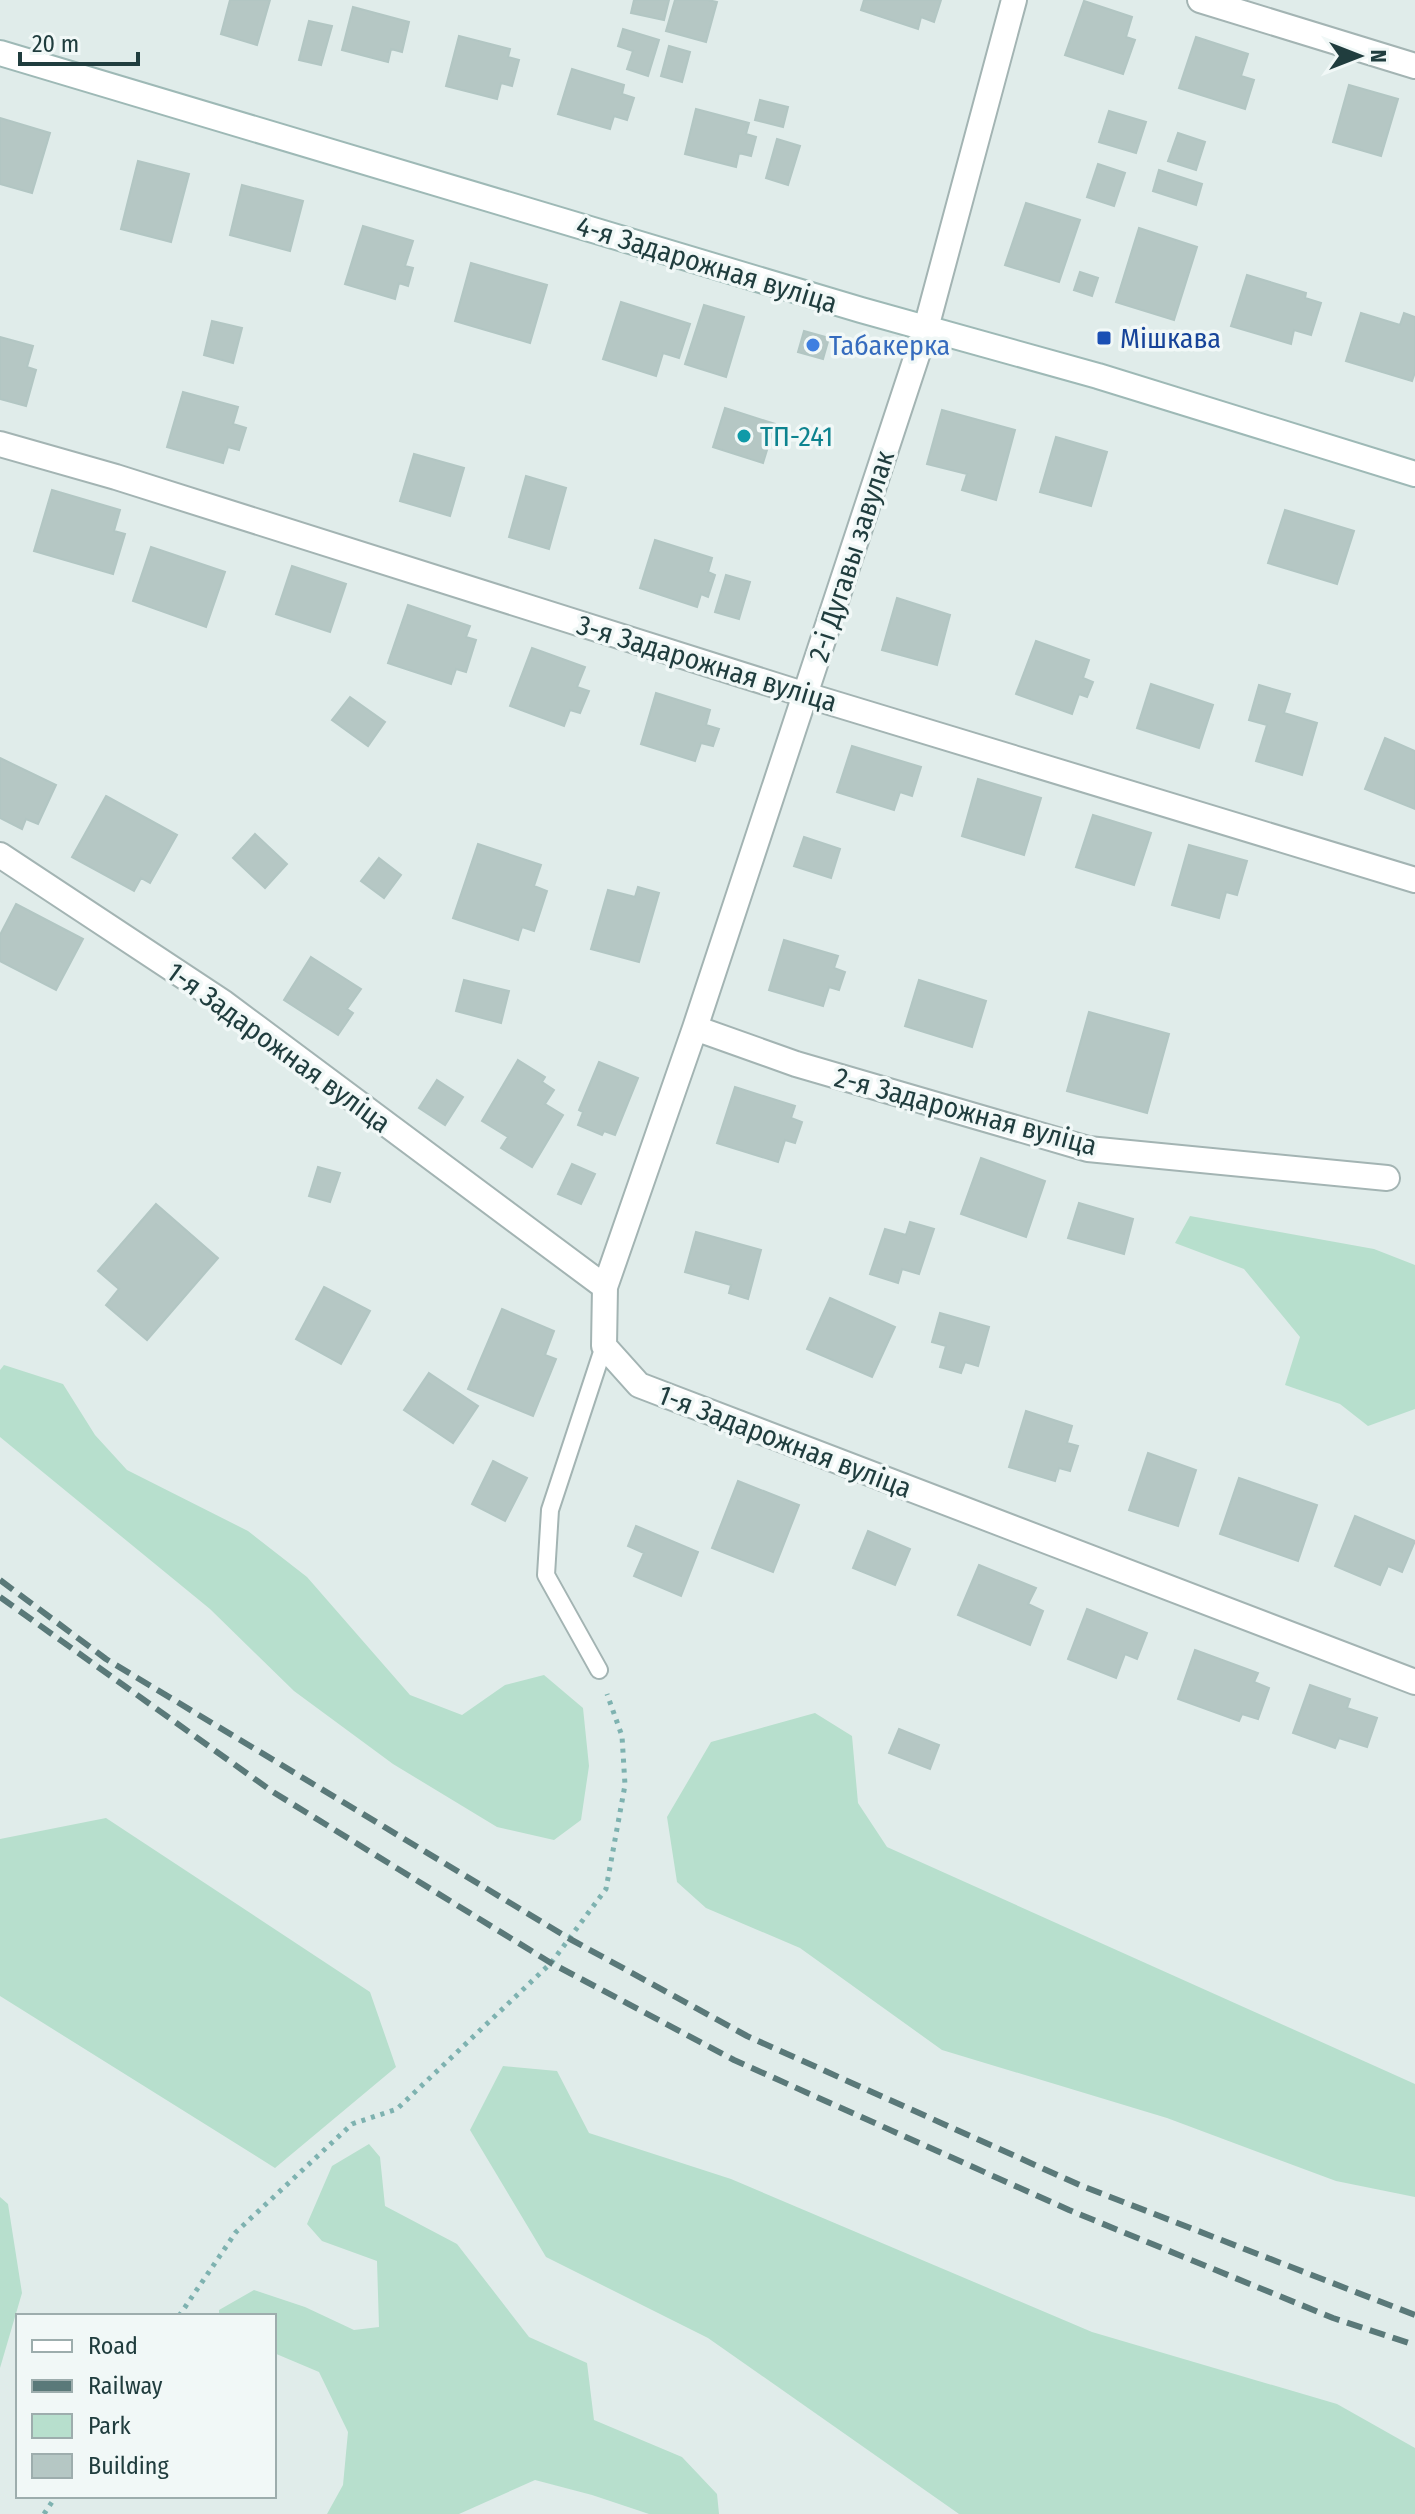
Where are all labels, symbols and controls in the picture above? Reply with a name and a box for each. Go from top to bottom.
scale bar [20,16,138,66]
north arrow [1319,16,1399,96]
text: 20 m [32,30,79,58]
text: N [1365,49,1392,63]
street label: 4-я Задарожная вуліца [572,209,841,320]
place label: Мішкава [1120,322,1221,355]
place label: Табакерка [829,329,950,362]
marker: Мішкава [1095,329,1113,347]
marker: Табакерка [804,336,822,354]
place label: ТП-241 [760,420,833,453]
marker: ТП-241 [735,427,753,445]
street label: 2-і Дугавы завулак [802,446,901,666]
street label: 3-я Задарожная вуліца [573,608,841,719]
street label: 1-я Задарожная вуліца [160,955,397,1140]
street label: 2-я Задарожная вуліца [831,1061,1100,1162]
street label: 1-я Задарожная вуліца [654,1378,916,1505]
legend [16,2314,276,2498]
text: Road [88,2332,138,2360]
text: Railway [88,2372,163,2400]
text: Park [88,2412,131,2440]
text: Building [88,2452,170,2480]

